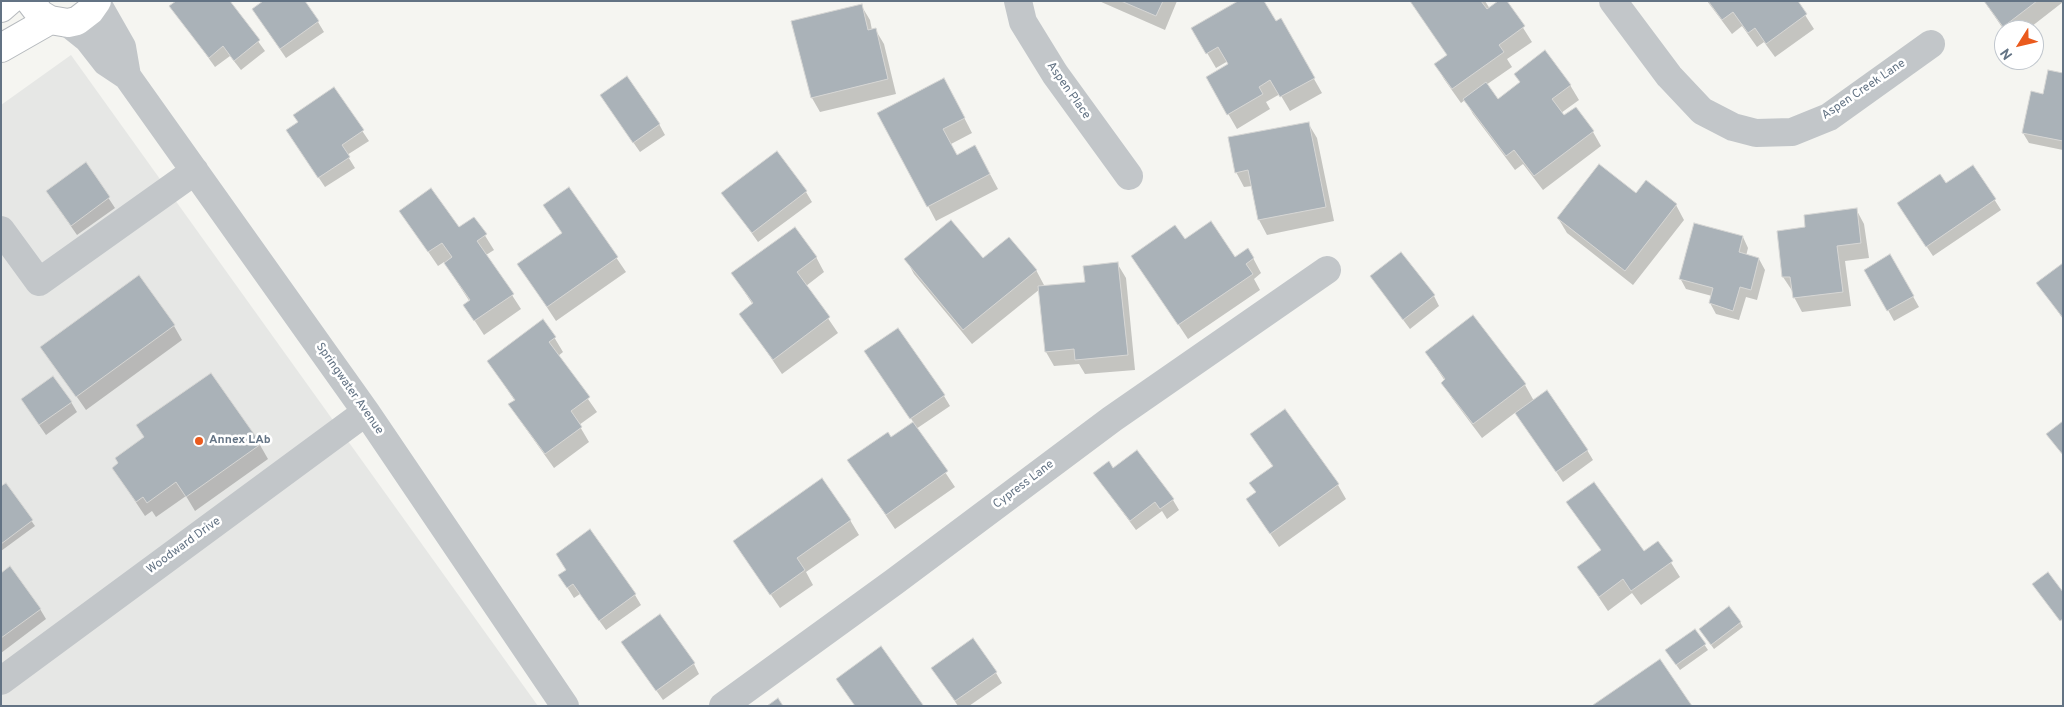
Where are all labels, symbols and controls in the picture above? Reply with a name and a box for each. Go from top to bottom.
north arrow [1994,20,2044,70]
text: N [1997,44,2017,63]
street label: Aspen Creek Lane [1819,57,1909,123]
street label: Aspen Place [1043,60,1093,122]
street label: Springwater Avenue [312,340,386,438]
place label: Annex LAb [209,434,271,448]
marker: Annex LAb [193,435,205,447]
street label: Cypress Lane [991,458,1057,512]
street label: Woodward Drive [144,514,224,578]

